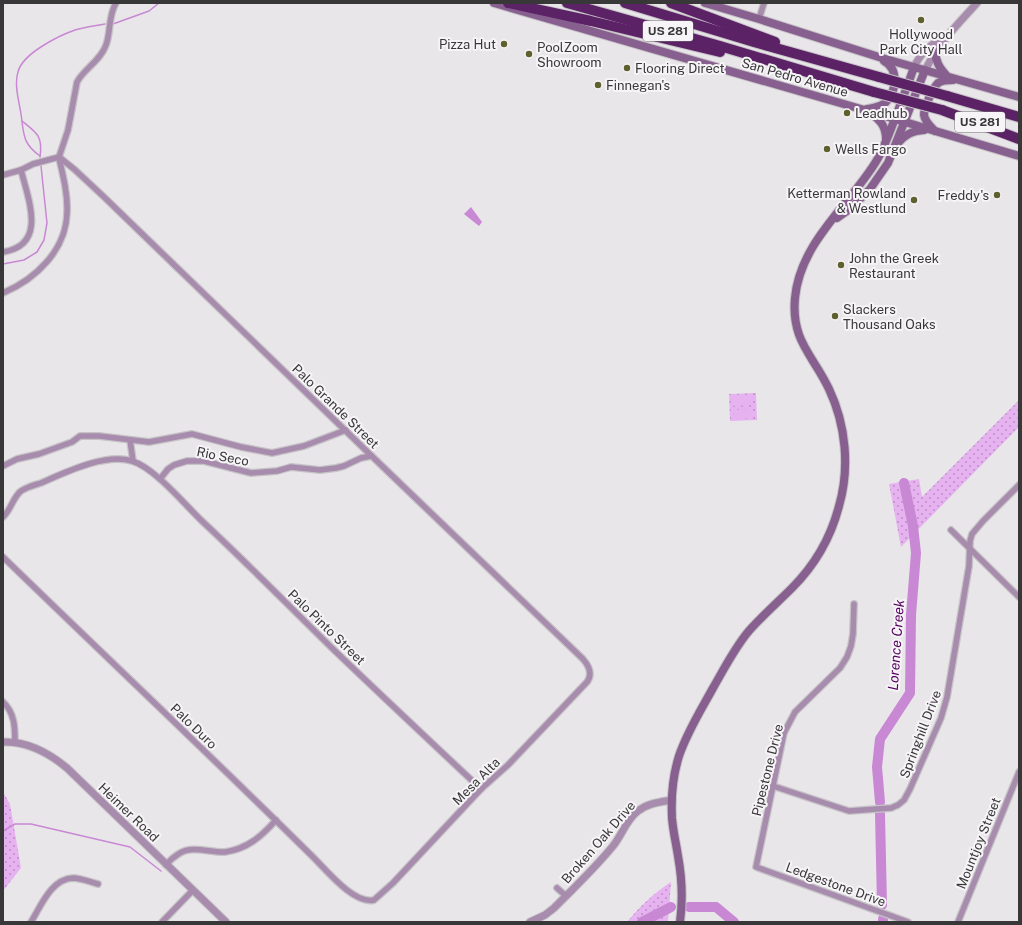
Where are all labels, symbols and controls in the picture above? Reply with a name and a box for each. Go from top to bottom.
marker: Hollywood Park City Hall [916,15,926,25]
road number: US 281 [643,21,693,41]
place label: Hollywood Park City Hall [880,27,963,57]
place label: Pizza Hut [439,37,496,52]
marker: Pizza Hut [499,39,509,49]
place label: PoolZoom Showroom [537,40,602,70]
marker: PoolZoom Showroom [524,49,534,59]
street label: San Pedro Avenue [740,55,850,100]
place label: Flooring Direct [635,61,725,76]
marker: Flooring Direct [622,63,632,73]
place label: Finnegan's [606,78,670,93]
marker: Finnegan's [593,80,603,90]
place label: Leadhub [855,106,908,121]
marker: Leadhub [842,108,852,118]
road number: US 281 [955,112,1005,132]
place label: Wells Fargo [835,142,906,157]
marker: Wells Fargo [822,144,832,154]
place label: Ketterman Rowland & Westlund [787,186,906,216]
place label: Freddy's [938,188,989,203]
marker: Freddy's [992,190,1002,200]
marker: Ketterman Rowland & Westlund [909,195,919,205]
place label: John the Greek Restaurant [849,251,939,281]
marker: John the Greek Restaurant [836,260,846,270]
place label: Slackers Thousand Oaks [843,302,936,332]
marker: Slackers Thousand Oaks [830,311,840,321]
street label: Palo Grande Street [289,361,382,452]
street label: Rio Seco [196,444,250,469]
street label: Palo Pinto Street [285,587,368,668]
water label: Lorence Creek [885,599,907,691]
street label: Springhill Drive [897,688,944,780]
street label: Palo Duro [167,701,220,752]
street label: Pipestone Drive [749,723,786,818]
street label: Mesa Alta [450,755,503,808]
street label: Heimer Road [95,780,162,845]
street label: Mountjoy Street [953,795,1004,891]
street label: Broken Oak Drive [559,798,638,887]
street label: Ledgestone Drive [784,859,888,910]

